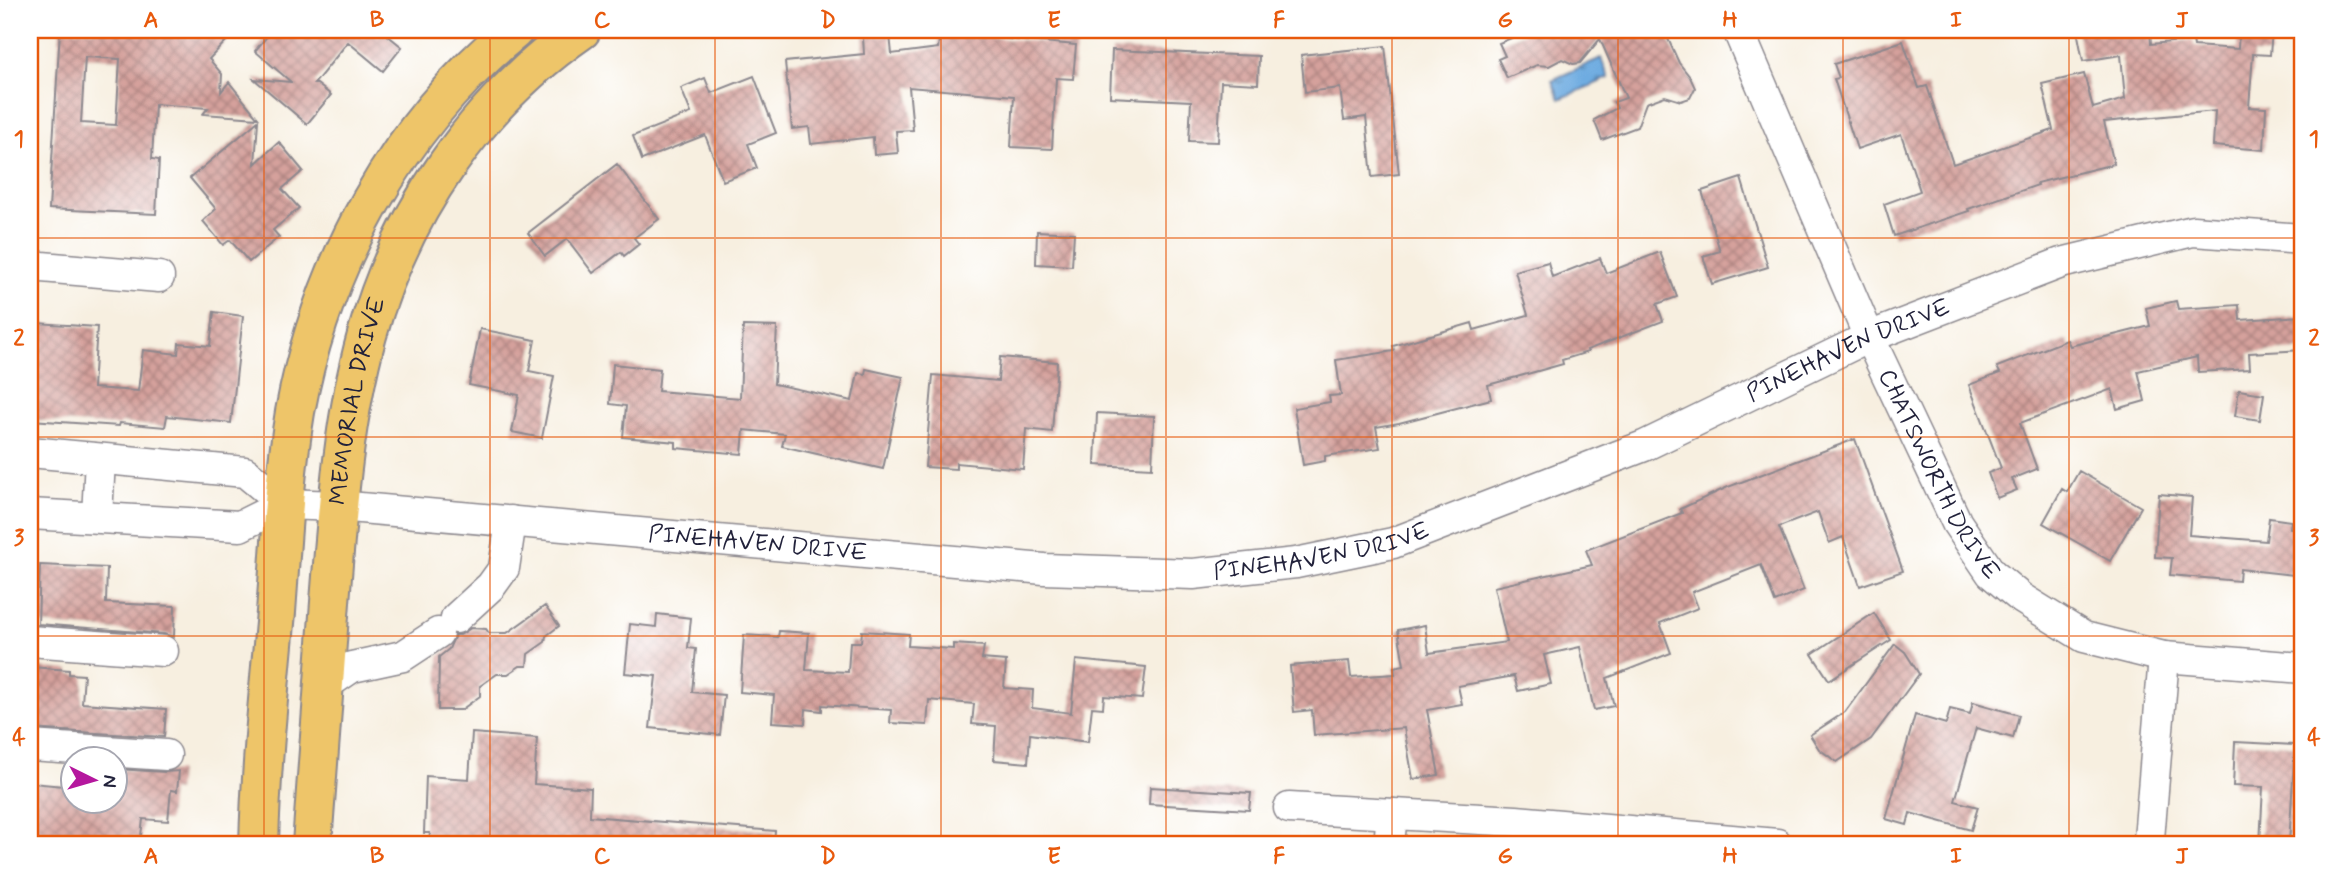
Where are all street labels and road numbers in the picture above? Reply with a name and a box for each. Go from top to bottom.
street label: PINEHAVEN DRIVE [1742,292,1955,409]
street label: MEMORIAL DRIVE [323,293,393,506]
street label: CHATSWORTH DRIVE [1871,364,2007,586]
street label: PINEHAVEN DRIVE [1212,515,1434,587]
street label: PINEHAVEN DRIVE [647,518,869,569]

